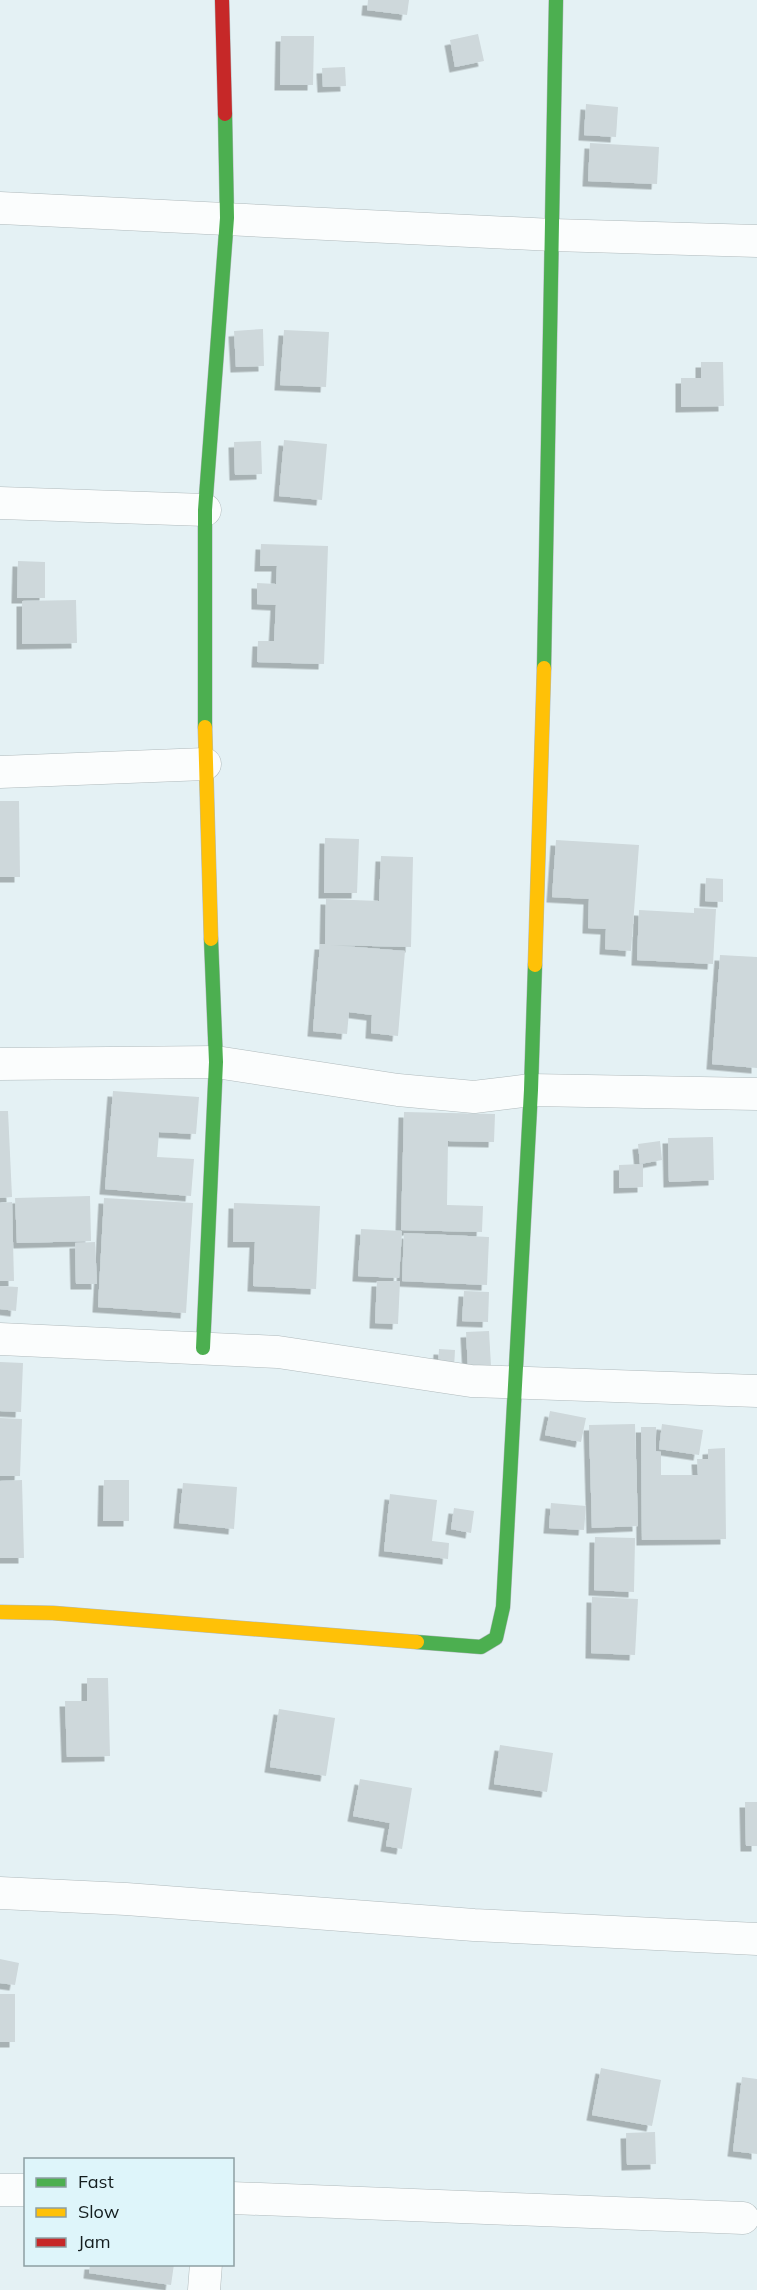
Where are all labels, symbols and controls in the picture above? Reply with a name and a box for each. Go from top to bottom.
legend [24,2158,234,2266]
text: Fast [78,2170,114,2193]
text: Slow [78,2200,120,2223]
text: Jam [78,2230,111,2253]

